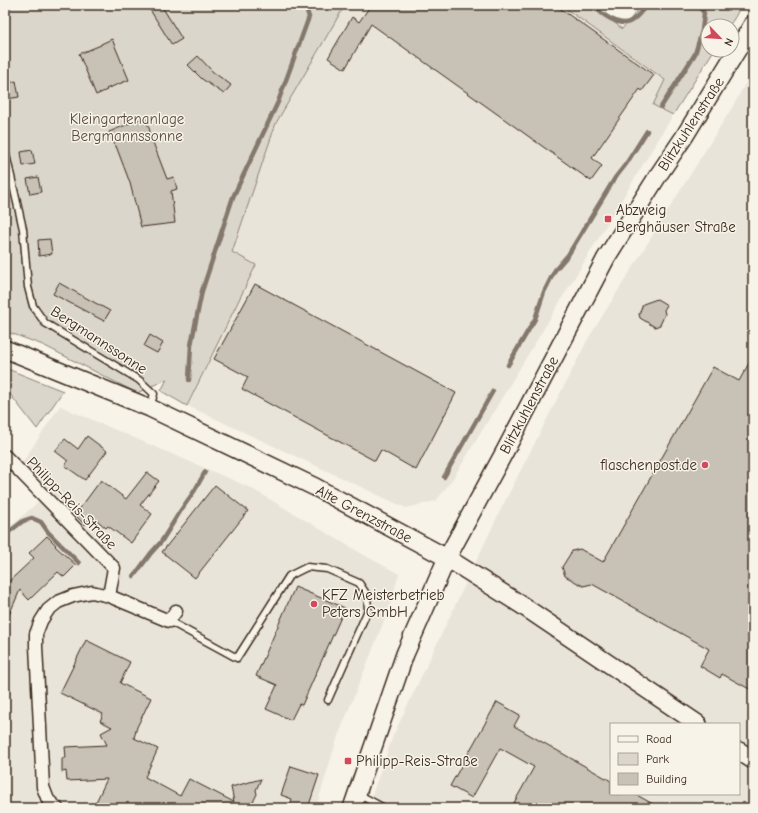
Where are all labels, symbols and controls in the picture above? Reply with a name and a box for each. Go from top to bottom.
north arrow [700,18,740,58]
text: N [721,36,736,48]
street label: Blitzkuhlenstraße [654,73,728,174]
park label: Kleingartenanlage Bergmannssonne [70,110,185,145]
place label: Abzweig Berghäuser Straße [616,201,736,236]
marker: Abzweig Berghäuser Straße [603,214,613,224]
street label: Bergmannssonne [47,302,151,378]
street label: Blitzkuhlenstraße [496,353,563,457]
street label: Philipp-Reis-Straße [23,453,121,553]
place label: flaschenpost.de [599,456,697,474]
marker: flaschenpost.de [700,460,710,470]
street label: Alte Grenzstraße [313,481,416,547]
place label: KFZ Meisterbetrieb Peters GmbH [322,586,445,621]
marker: KFZ Meisterbetrieb Peters GmbH [309,599,319,609]
legend [610,723,740,795]
text: Road [646,732,672,746]
place label: Philipp-Reis-Straße [356,752,478,770]
text: Park [646,752,669,766]
marker: Philipp-Reis-Straße [343,756,353,766]
text: Building [646,772,687,786]

